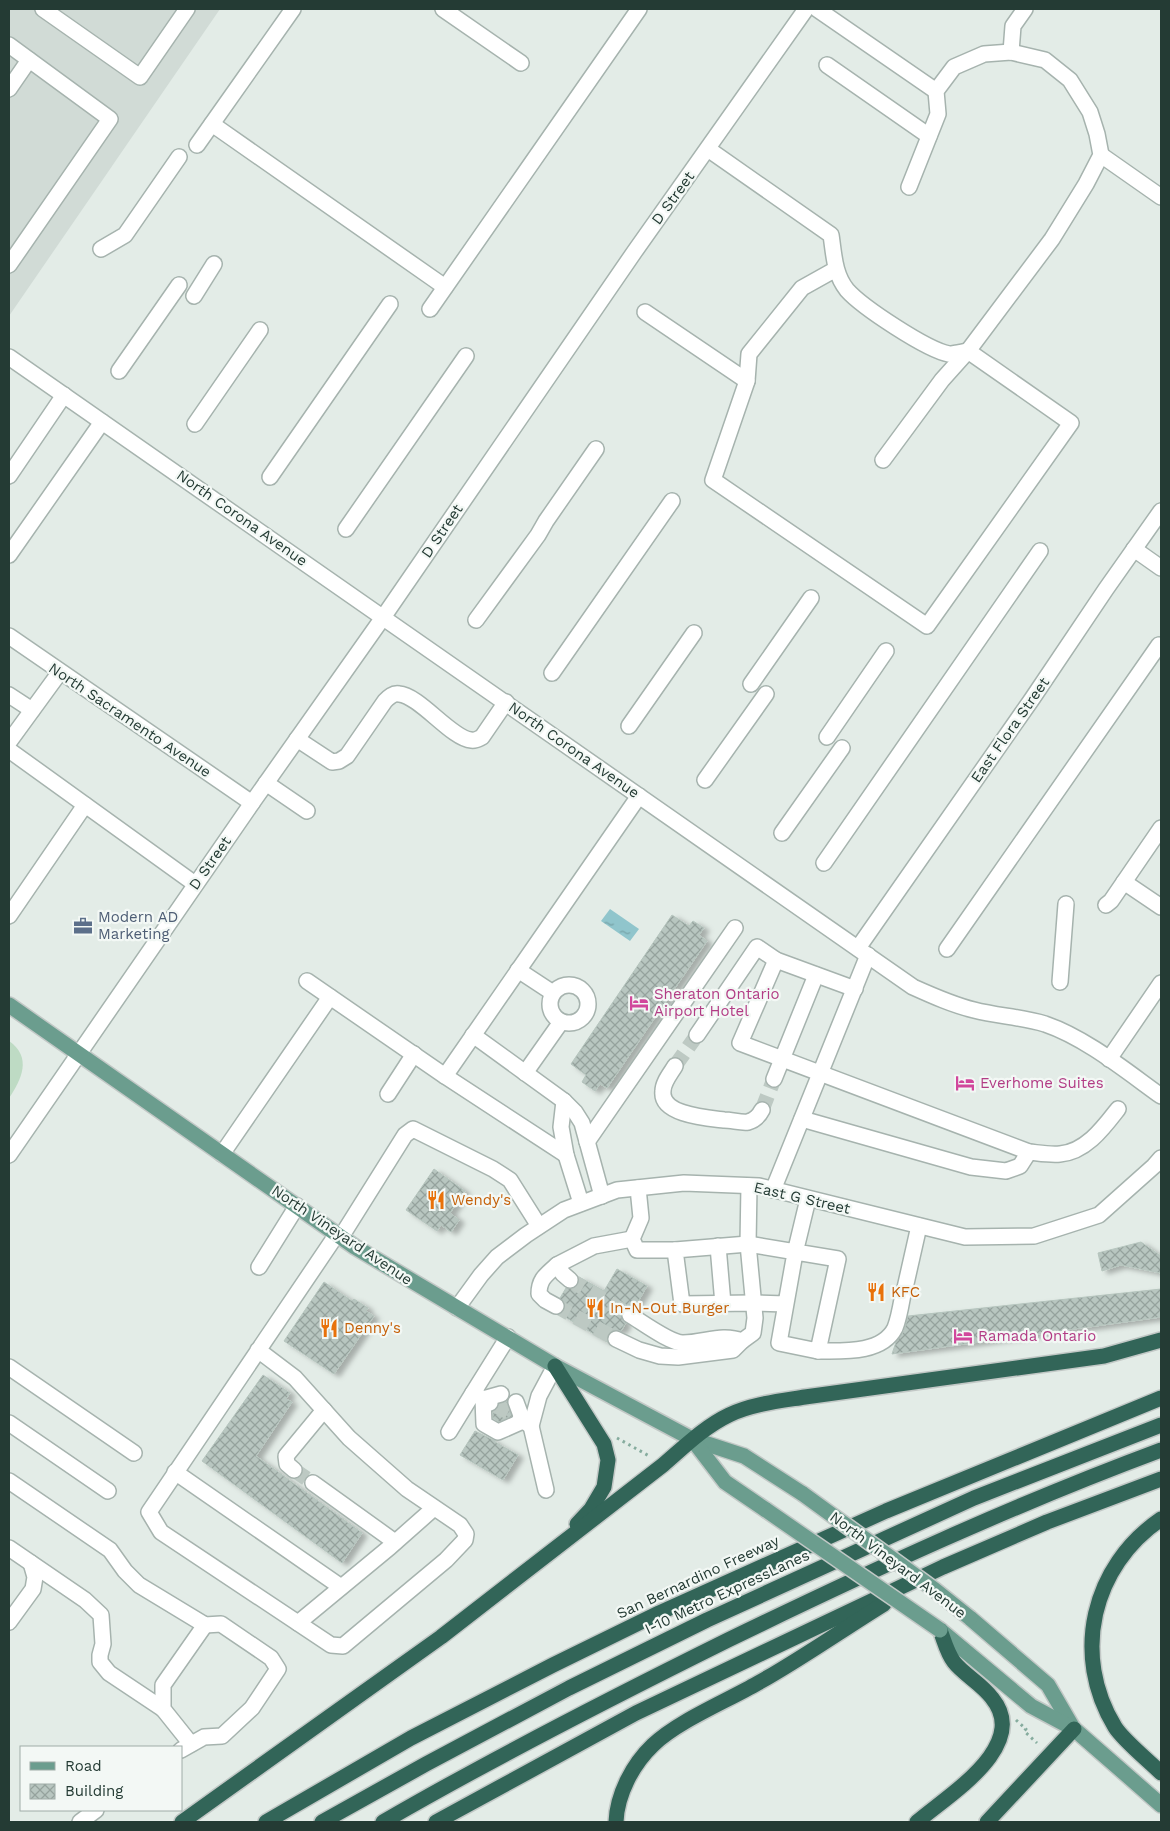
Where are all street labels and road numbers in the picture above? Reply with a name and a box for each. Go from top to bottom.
street label: D Street [648,167,699,228]
street label: North Corona Avenue [173,466,311,570]
street label: D Street [417,500,467,561]
street label: North Sacramento Avenue [45,659,215,781]
street label: East Flora Street [967,673,1053,786]
street label: North Corona Avenue [505,698,643,802]
street label: D Street [185,832,235,893]
street label: East G Street [752,1178,853,1218]
street label: North Vineyard Avenue [268,1181,416,1289]
street label: North Vineyard Avenue [826,1508,970,1622]
street label: San Bernardino Freeway [614,1531,782,1623]
street label: I-10 Metro ExpressLanes [642,1546,812,1638]

